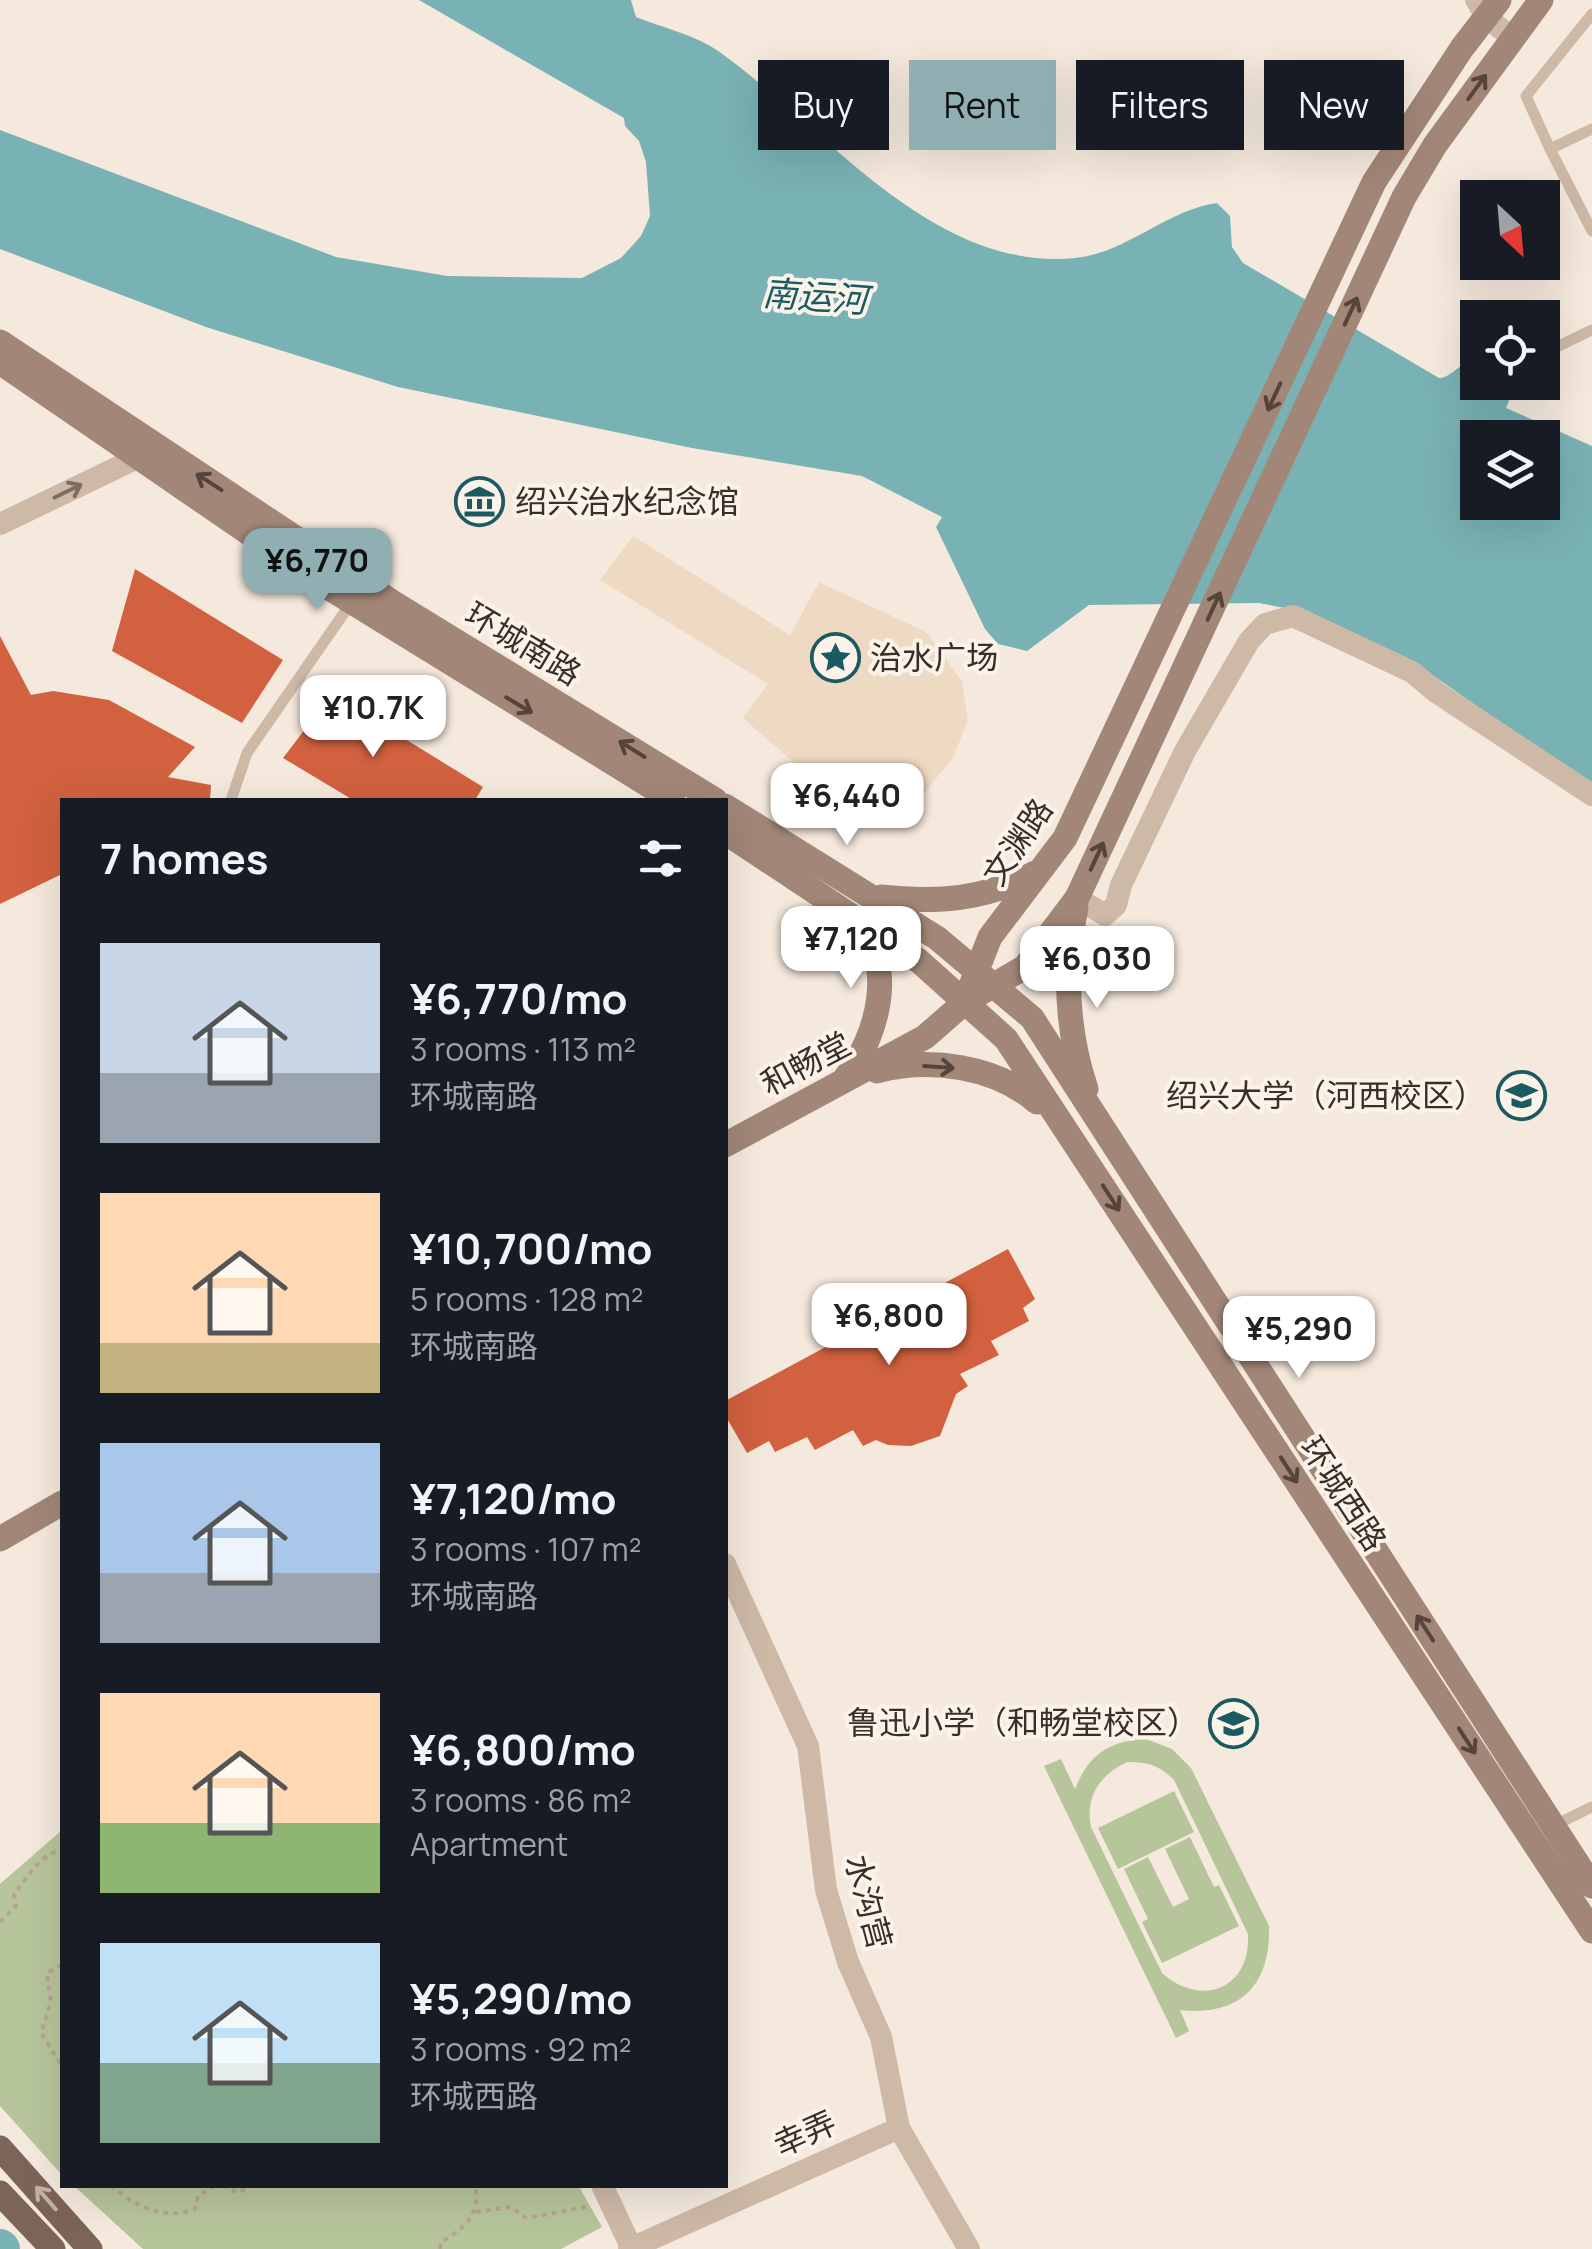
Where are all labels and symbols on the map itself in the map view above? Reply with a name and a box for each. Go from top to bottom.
one-way arrow [1467,74,1488,101]
north arrow [1460,180,1560,280]
water label: 南运河 [761,268,875,324]
one-way arrow [1342,297,1361,327]
one-way arrow [1264,381,1282,412]
one-way arrow [195,472,223,493]
museum icon: 绍兴治水纪念馆 [454,476,506,528]
place label: 绍兴治水纪念馆 [515,479,739,523]
one-way arrow [53,481,83,500]
pin: ¥6,770 [236,528,398,613]
street label: 环城南路 [457,591,590,695]
one-way arrow [1206,592,1225,622]
place icon: 治水广场 [809,632,861,684]
place label: 治水广场 [870,635,998,679]
pin: ¥10.7K [292,675,454,760]
one-way arrow [504,695,533,715]
one-way arrow [618,739,647,759]
pin: ¥6,440 [766,763,928,848]
street label: 文渊路 [972,789,1062,894]
one-way arrow [1088,842,1107,872]
pin: ¥7,120 [770,906,932,991]
pin: ¥6,030 [1016,926,1178,1011]
street label: 和畅堂 [753,1021,858,1105]
one-way arrow [922,1058,954,1077]
school or university icon: 绍兴大学（河西校区） [1495,1070,1547,1122]
place label: 绍兴大学（河西校区） [1166,1073,1486,1117]
one-way arrow [1100,1184,1121,1212]
pin: ¥6,800 [808,1283,970,1368]
pin: ¥5,290 [1218,1296,1380,1381]
street label: 环城西路 [1291,1428,1397,1559]
one-way arrow [1278,1455,1299,1483]
one-way arrow [1415,1614,1436,1642]
school or university icon: 鲁迅小学（和畅堂校区） [1208,1697,1260,1749]
place label: 鲁迅小学（和畅堂校区） [847,1700,1199,1744]
one-way arrow [1457,1727,1478,1755]
street label: 水沟营 [835,1850,903,1954]
street label: 幸弄 [766,2100,843,2166]
one-way arrow [34,2186,57,2211]

